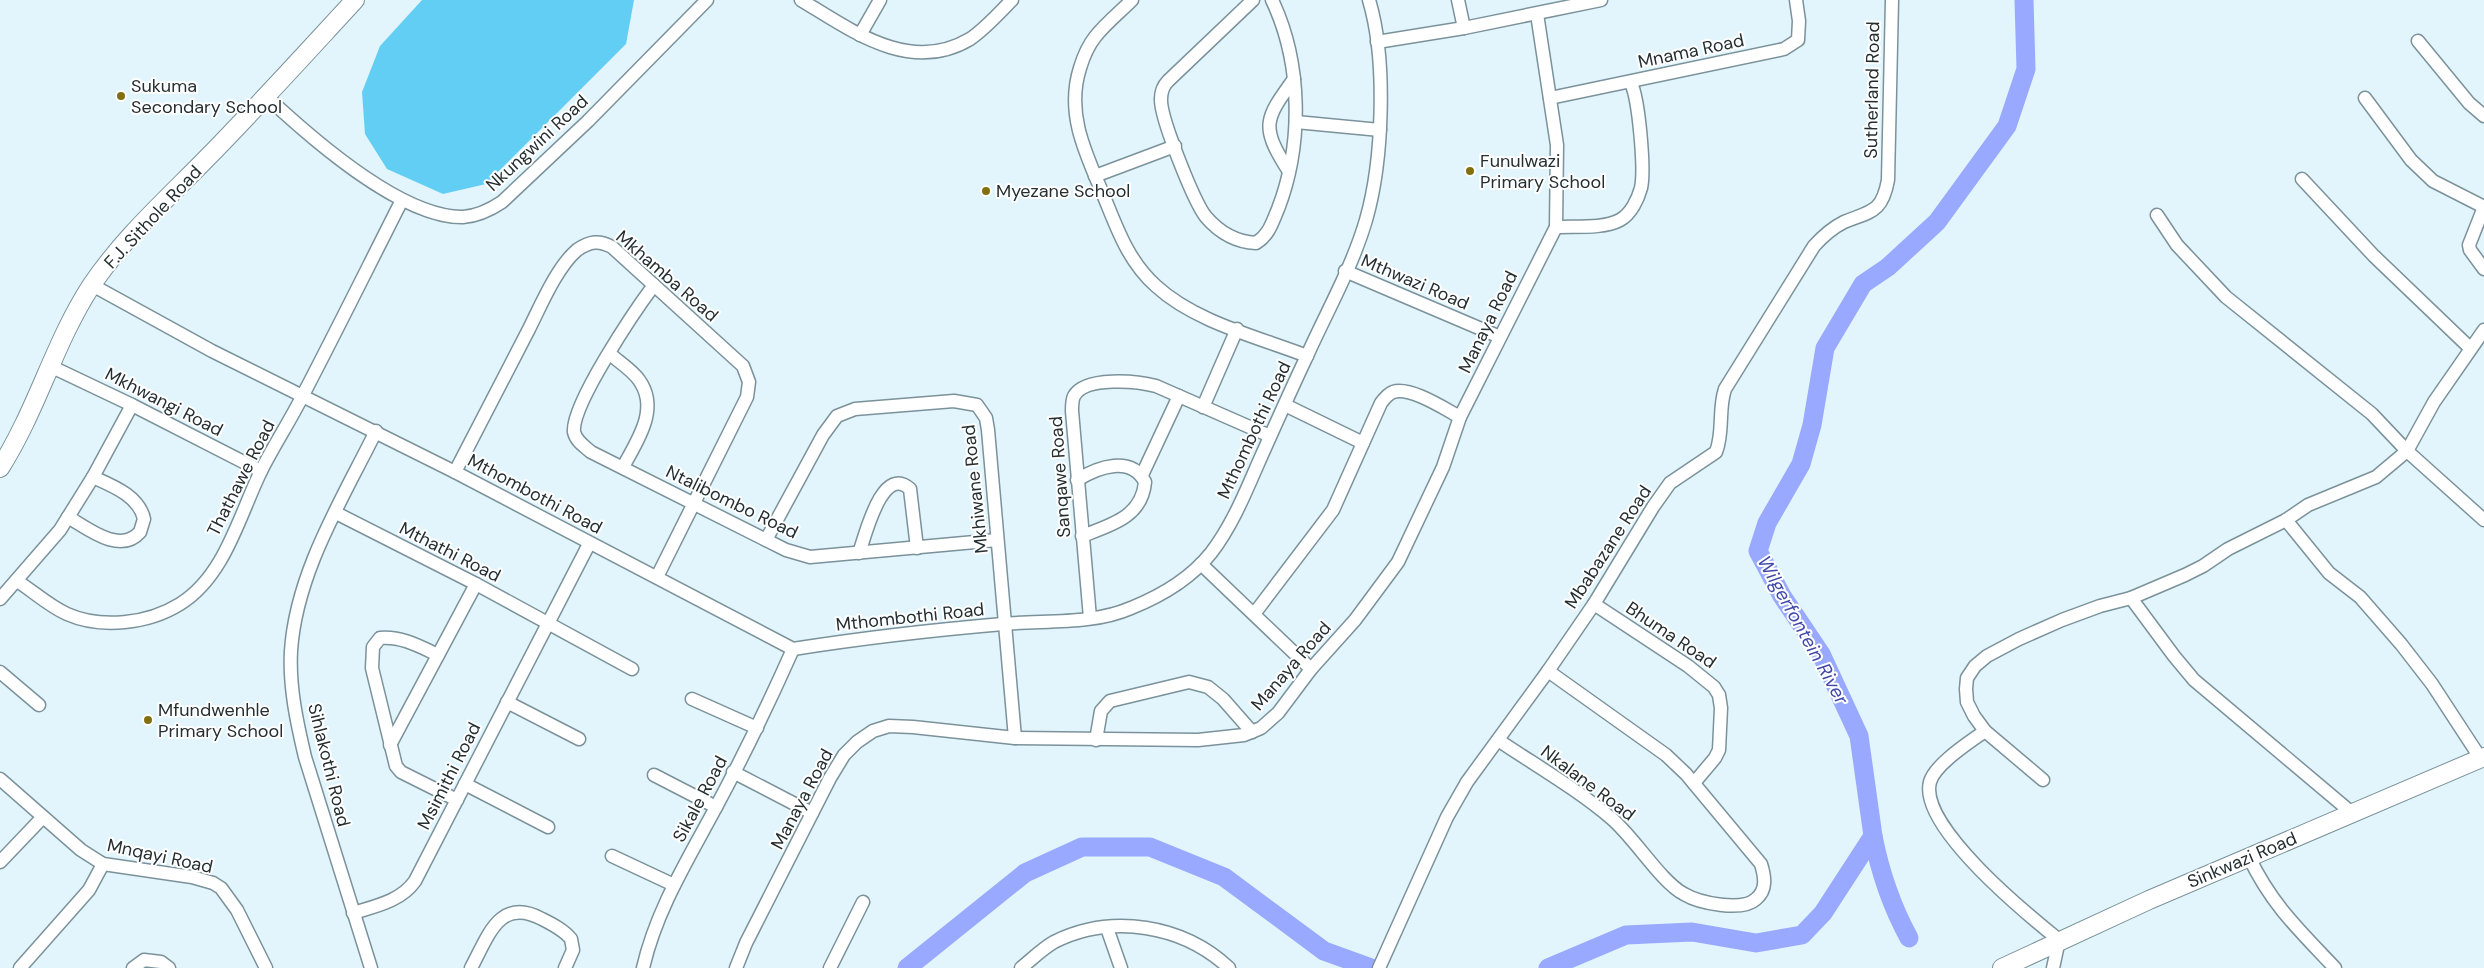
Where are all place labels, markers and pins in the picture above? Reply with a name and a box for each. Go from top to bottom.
place label: Sukuma Secondary School [131,74,282,119]
marker: Sukuma Secondary School [115,90,127,102]
place label: Funulwazi Primary School [1480,149,1605,194]
marker: Funulwazi Primary School [1464,165,1476,177]
place label: Myezane School [996,179,1130,203]
marker: Myezane School [980,185,992,197]
place label: Mfundwenhle Primary School [158,698,283,743]
marker: Mfundwenhle Primary School [142,714,154,726]

